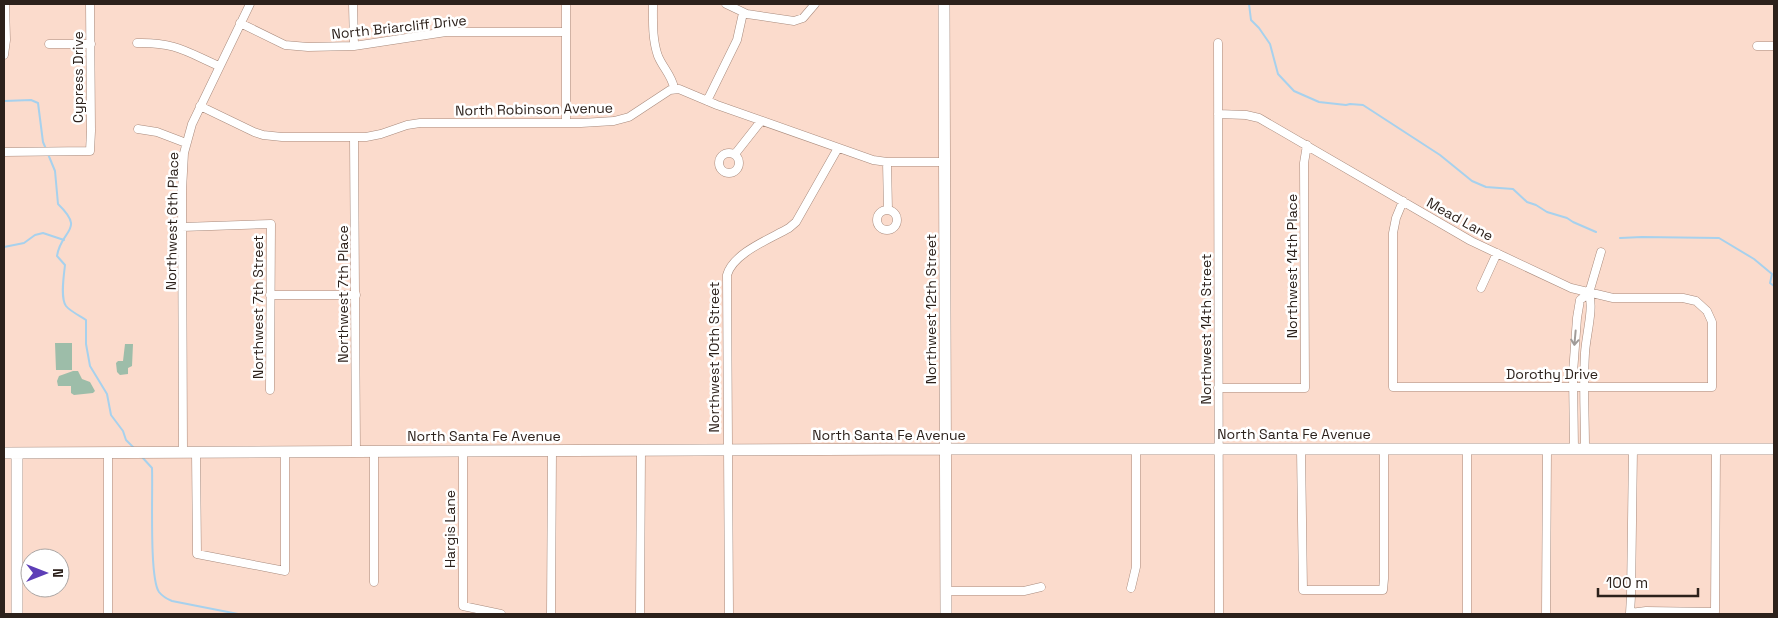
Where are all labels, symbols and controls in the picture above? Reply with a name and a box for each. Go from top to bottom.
street label: North Briarcliff Drive [330,11,468,43]
street label: Cypress Drive [69,31,87,123]
street label: North Robinson Avenue [455,99,613,119]
street label: Northwest 6th Place [162,152,182,290]
street label: Mead Lane [1424,193,1496,245]
street label: Northwest 14th Place [1283,194,1301,338]
street label: Northwest 7th Place [334,225,352,363]
street label: Northwest 12th Street [922,234,940,384]
street label: Northwest 7th Street [249,235,267,379]
street label: Northwest 14th Street [1197,254,1215,404]
street label: Northwest 10th Street [705,281,723,433]
one-way arrow [1571,329,1580,345]
street label: Dorothy Drive [1506,365,1598,383]
street label: North Santa Fe Avenue [1217,425,1371,443]
street label: North Santa Fe Avenue [812,426,966,444]
street label: North Santa Fe Avenue [407,427,561,445]
street label: Hargis Lane [441,490,459,568]
north arrow [20,548,70,598]
scale bar [1598,566,1698,598]
text: N [49,568,67,578]
text: 100 m [1606,573,1648,592]

